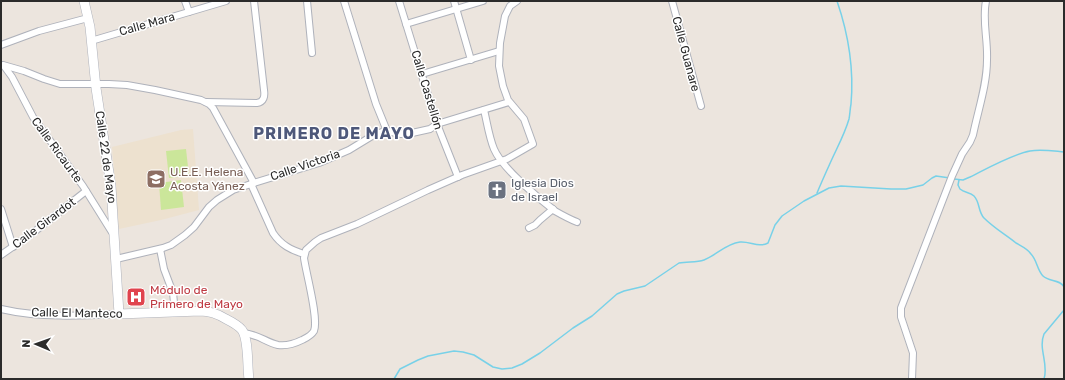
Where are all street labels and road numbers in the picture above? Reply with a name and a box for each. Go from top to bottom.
street label: Calle Mara [118,9,176,39]
street label: Calle Guanare [669,15,703,93]
street label: Calle Castellón [408,49,446,131]
street label: Calle 22 de Mayo [93,110,119,204]
street label: Calle Ricaurte [29,115,86,186]
street label: Calle Victoria [268,147,342,183]
street label: Calle Girardot [10,195,79,251]
street label: Calle El Manteco [31,305,123,321]

